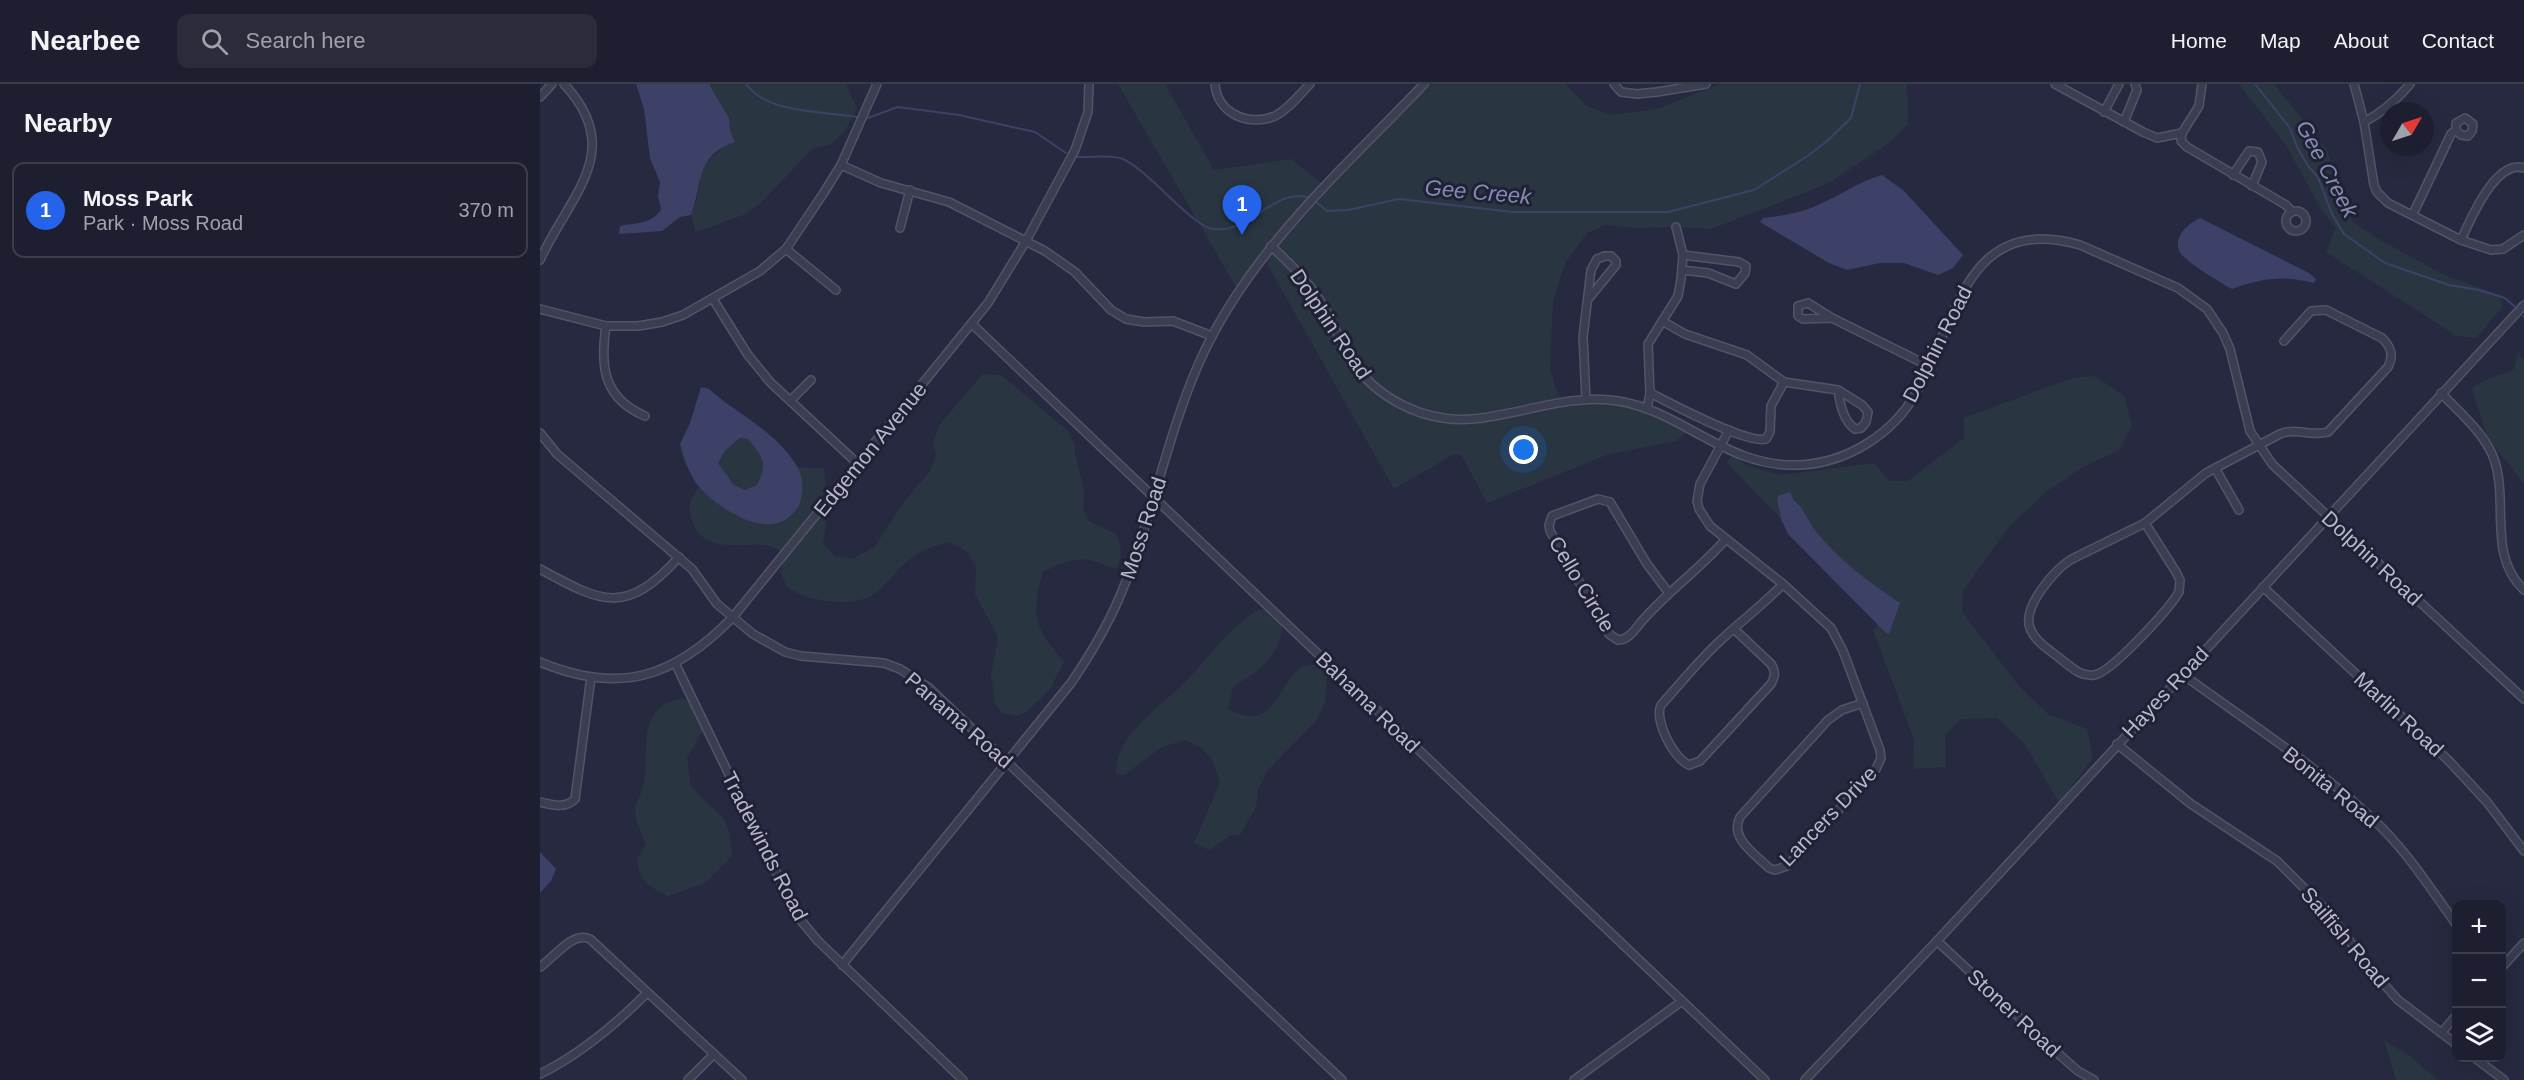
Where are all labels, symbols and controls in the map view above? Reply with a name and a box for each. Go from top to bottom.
search box [177,14,597,68]
text: Nearbee [30,25,141,56]
icon: search [198,25,231,58]
text: Search here [246,28,365,53]
text: Home [2171,29,2227,52]
text: Map [2260,29,2301,52]
text: About [2334,29,2389,52]
text: Contact [2422,29,2494,52]
north arrow [2380,102,2434,156]
text: Nearby [24,108,112,138]
water label: Gee Creek [2291,116,2363,223]
water label: Gee Creek [1424,175,1533,209]
text: Moss Park [83,186,193,211]
pin: 1 [1222,186,1262,235]
text: 1 [40,199,51,221]
text: 370 m [458,199,514,221]
text: Park · Moss Road [83,212,243,234]
street label: Dolphin Road [1286,265,1376,383]
street label: Dolphin Road [1898,282,1976,406]
street label: Edgemon Avenue [809,377,931,521]
your location [1509,435,1538,464]
street label: Moss Road [1116,474,1170,582]
street label: Dolphin Road [2318,506,2426,610]
street label: Cello Circle [1544,532,1620,636]
street label: Hayes Road [2117,642,2213,742]
street label: Bahama Road [1312,647,1424,757]
street label: Panama Road [901,667,1017,773]
street label: Marlin Road [2350,667,2448,761]
street label: Bonita Road [2279,742,2383,832]
street label: Lancers Drive [1775,761,1881,871]
street label: Tradewinds Road [718,768,812,924]
street label: Sailfish Road [2296,882,2394,992]
map controls [2452,900,2506,1062]
button: + [2452,900,2506,954]
button: − [2452,954,2506,1008]
street label: Stoner Road [1963,964,2065,1062]
button: layers [2452,1008,2506,1062]

